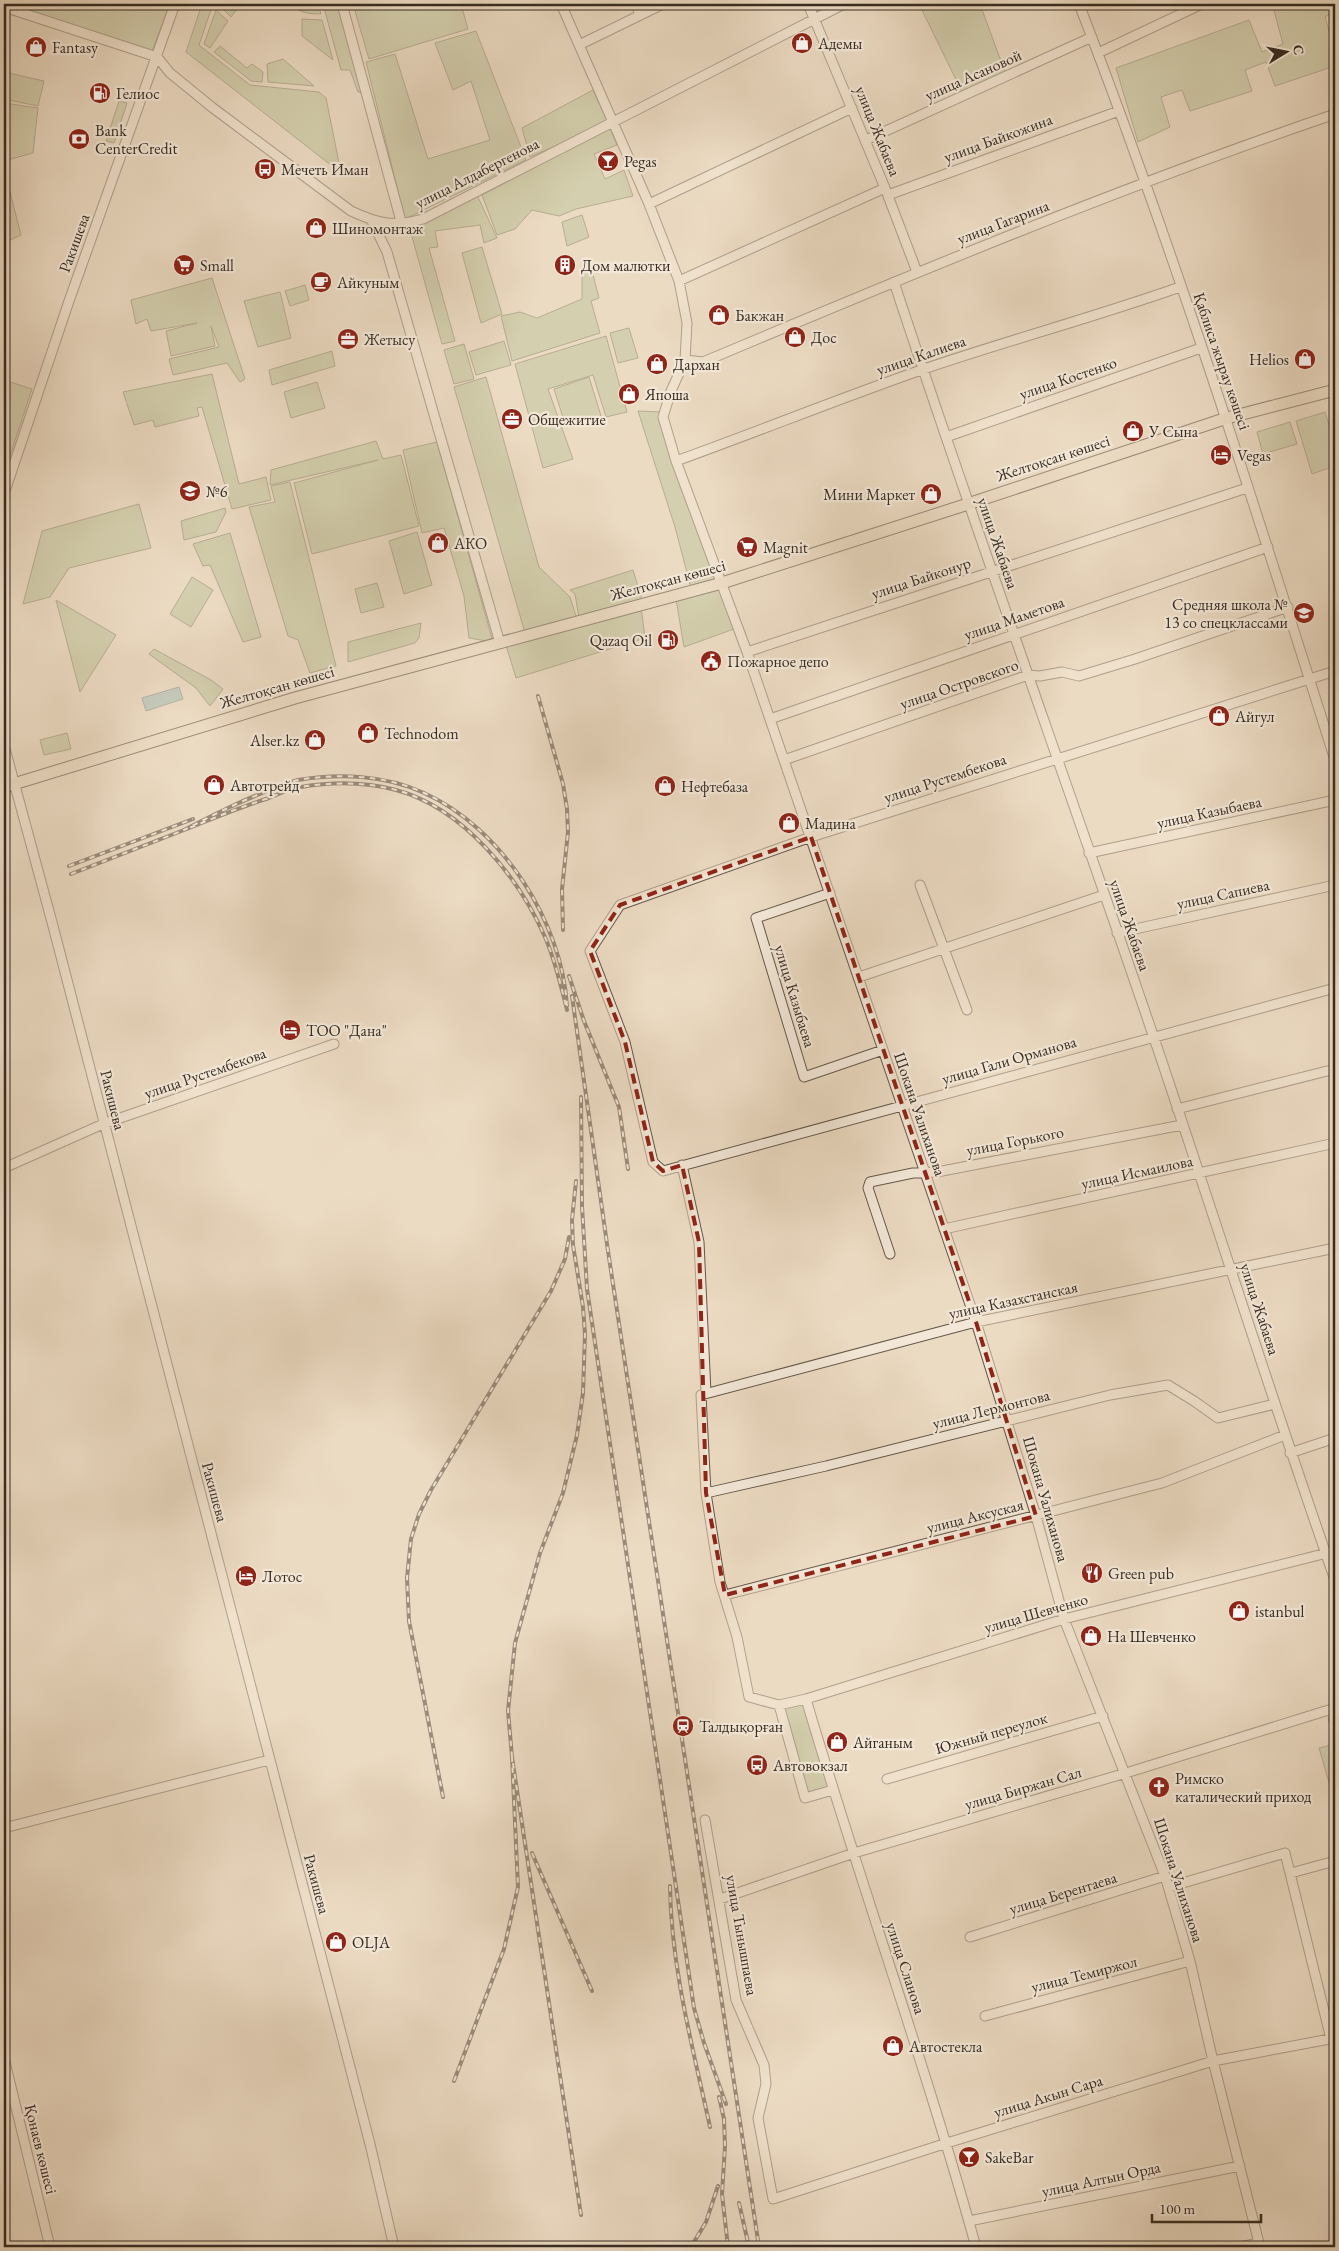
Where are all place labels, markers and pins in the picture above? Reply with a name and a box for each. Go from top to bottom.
shop icon: Адемы [790,31,814,55]
place label: Адемы [817,33,863,54]
shop icon: Fantasy [24,35,48,59]
place label: Fantasy [52,37,99,58]
fuel station icon: Гелиос [88,81,112,105]
place label: Гелиос [116,83,160,104]
place label: Bank CenterCredit [95,120,177,159]
bank icon: Bank CenterCredit [67,127,91,151]
bar icon: Pegas [596,149,620,173]
place label: Pegas [624,151,657,172]
bus stop icon: Мечеть Иман [253,157,277,181]
place label: Мечеть Иман [281,159,369,180]
shop icon: Шиномонтаж [304,216,328,240]
place label: Шиномонтаж [332,218,423,239]
supermarket icon: Small [172,253,196,277]
building icon: Дом малютки [553,253,577,277]
place label: Small [200,255,234,276]
place label: Дом малютки [581,255,671,276]
cafe icon: Айкуным [309,270,333,294]
place label: Айкуным [336,272,399,293]
shop icon: Бакжан [707,303,731,327]
place label: Бакжан [735,305,784,326]
shop icon: Дос [783,325,807,349]
office icon: Жетысу [336,327,360,351]
place label: Дос [811,327,837,348]
place label: Жетысу [363,329,416,350]
shop icon: Helios [1293,347,1317,371]
place label: Helios [1249,349,1289,370]
shop icon: Дархан [645,352,669,376]
place label: Дархан [673,354,720,375]
shop icon: Япоша [617,382,641,406]
place label: Япоша [644,384,690,405]
office icon: Общежитие [500,407,524,431]
place label: Общежитие [528,409,606,430]
shop icon: У Сына [1121,419,1145,443]
place label: У Сына [1148,421,1199,442]
hotel icon: Vegas [1209,443,1233,467]
place label: Vegas [1237,445,1271,466]
school or university icon: №6 [178,479,202,503]
place label: №6 [206,481,228,502]
shop icon: Мини Маркет [919,482,943,506]
place label: Мини Маркет [823,484,915,505]
shop icon: АКО [426,531,450,555]
place label: АКО [453,533,487,554]
supermarket icon: Magnit [735,535,759,559]
place label: Magnit [763,537,808,558]
place label: Средняя школа № 13 со спецклассами [1164,594,1289,633]
school or university icon: Средняя школа № 13 со спецклассами [1292,601,1316,625]
fuel station icon: Qazaq Oil [656,628,680,652]
place label: Qazaq Oil [590,630,652,651]
public building icon: Пожарное депо [699,649,723,673]
place label: Пожарное депо [727,651,829,672]
shop icon: Айгул [1207,704,1231,728]
place label: Айгул [1234,706,1275,727]
shop icon: Technodom [356,721,380,745]
place label: Technodom [384,723,459,744]
shop icon: Alser.kz [303,728,327,752]
place label: Alser.kz [249,730,299,751]
shop icon: Автотрейд [202,773,226,797]
shop icon: Нефтебаза [653,774,677,798]
place label: Автотрейд [229,775,300,796]
place label: Нефтебаза [681,776,749,797]
shop icon: Мадина [777,811,801,835]
place label: Мадина [805,813,857,834]
hotel icon: ТОО "Дана" [278,1018,302,1042]
place label: ТОО "Дана" [306,1020,387,1041]
restaurant icon: Green pub [1080,1561,1104,1585]
place label: Green pub [1108,1563,1174,1584]
hotel icon: Лотос [234,1564,258,1588]
place label: Лотос [262,1566,302,1587]
shop icon: istanbul [1227,1599,1251,1623]
place label: istanbul [1255,1601,1305,1622]
shop icon: На Шевченко [1079,1624,1103,1648]
place label: На Шевченко [1107,1626,1196,1647]
station icon: Талдықорған [671,1714,695,1738]
place label: Талдықорған [699,1716,783,1737]
shop icon: Айганым [825,1730,849,1754]
place label: Айганым [852,1732,913,1753]
bus stop icon: Автовокзал [745,1753,769,1777]
place label: Автовокзал [772,1755,848,1776]
place label: Римско каталический приход [1175,1768,1312,1807]
church icon: Римско каталический приход [1147,1775,1171,1799]
shop icon: OLJA [324,1930,348,1954]
place label: OLJA [352,1932,391,1953]
shop icon: Автостекла [881,2034,905,2058]
place label: Автостекла [908,2036,983,2057]
bar icon: SakeBar [957,2145,981,2169]
place label: SakeBar [985,2147,1034,2168]

